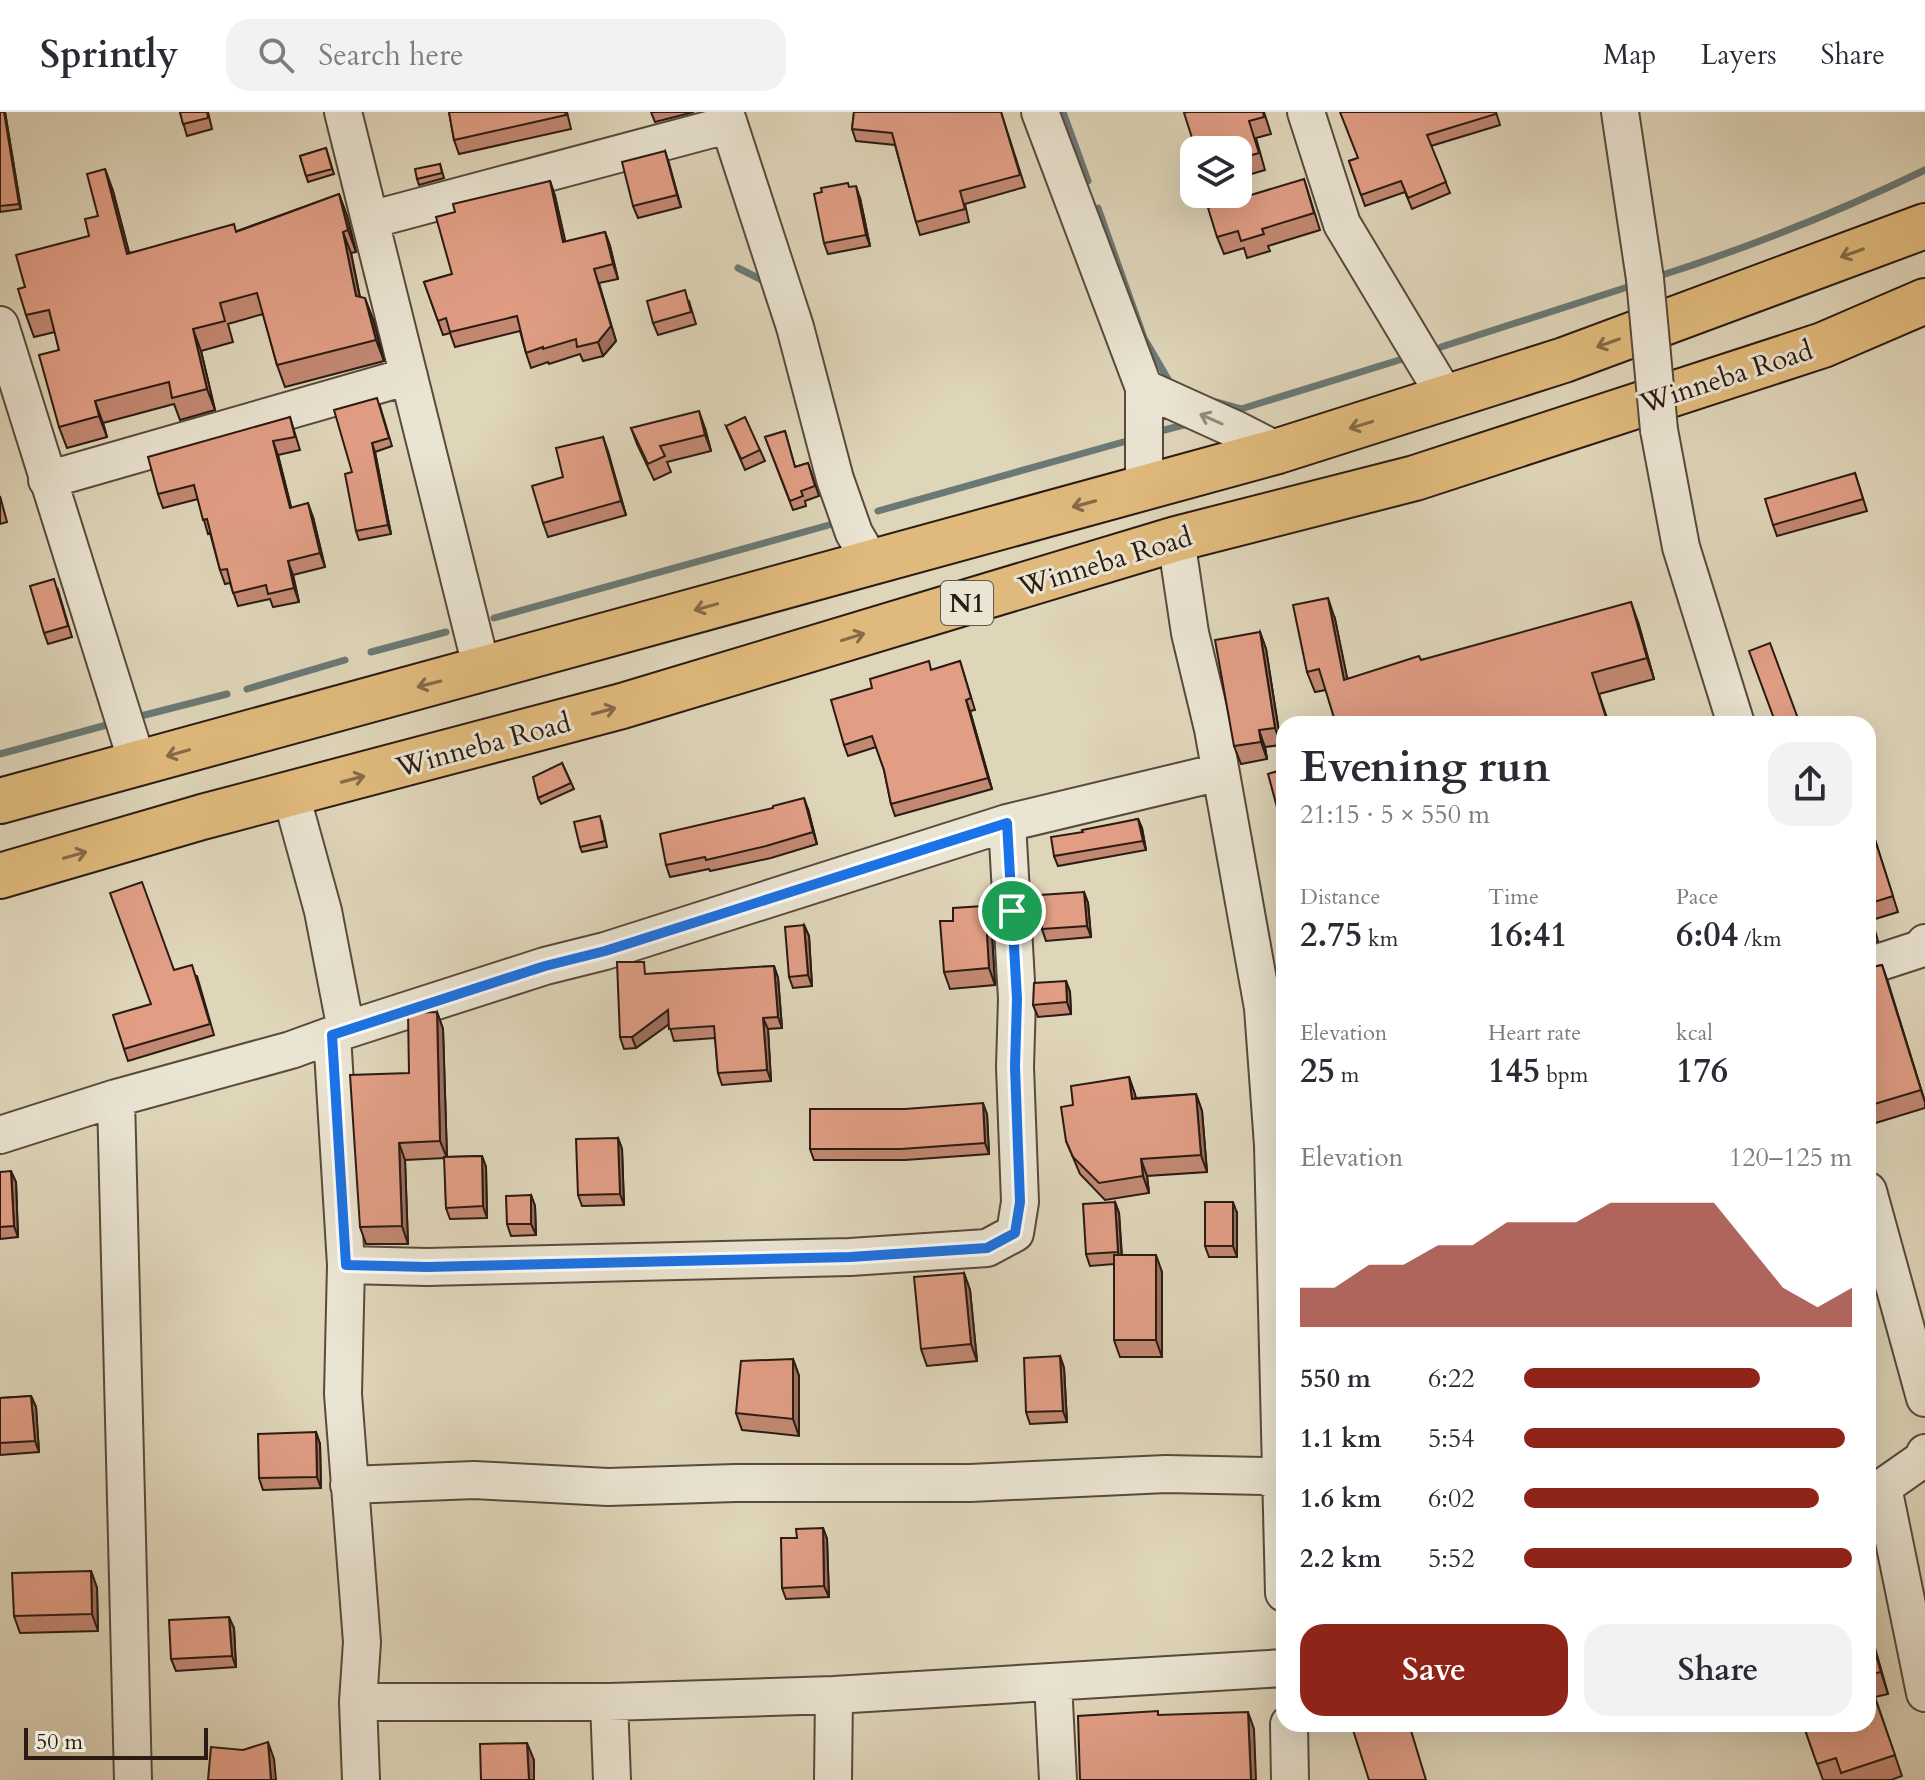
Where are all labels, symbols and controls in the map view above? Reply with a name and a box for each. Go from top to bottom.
search box [226,19,786,91]
text: Sprintly [40,29,178,81]
icon: search [254,33,298,77]
text: Search here [318,35,464,76]
text: Map [1603,36,1656,74]
text: Layers [1700,36,1777,74]
text: Share [1821,36,1885,74]
map controls [1180,136,1252,208]
button: layers [1180,136,1252,208]
one-way arrow [1840,247,1865,261]
street label: Winneba Road [1634,331,1818,423]
one-way arrow [1596,337,1621,352]
one-way arrow [1200,410,1224,425]
one-way arrow [1349,418,1375,433]
one-way arrow [1072,497,1098,512]
street label: Winneba Road [1013,518,1197,607]
road number: N1 [941,581,993,625]
one-way arrow [694,600,720,615]
one-way arrow [840,629,865,643]
one-way arrow [416,677,442,692]
street label: Winneba Road [391,703,575,787]
one-way arrow [590,703,616,718]
text: Evening run [1300,737,1550,797]
button: share [1768,742,1852,826]
one-way arrow [166,747,192,762]
one-way arrow [339,770,365,785]
text: 21:15 · 5 × 550 m [1300,797,1490,832]
one-way arrow [62,847,88,862]
pin [978,877,1046,945]
text: Distance [1300,882,1380,912]
text: Time [1488,882,1539,912]
text: Pace [1676,882,1719,912]
icon: arrive [990,889,1034,933]
text: 2.75 [1300,912,1362,958]
text: 16:41 [1488,912,1568,958]
text: 6:04 [1676,912,1738,958]
text: km [1362,924,1398,954]
text: /km [1738,924,1782,954]
text: Elevation [1300,1018,1387,1048]
text: Heart rate [1488,1018,1581,1048]
text: kcal [1676,1018,1713,1048]
text: 25 [1300,1048,1335,1094]
text: 145 [1488,1048,1540,1094]
text: 176 [1676,1048,1728,1094]
text: m [1335,1060,1359,1090]
text: bpm [1540,1060,1588,1090]
text: Elevation [1300,1140,1403,1175]
text: 120–125 m [1729,1140,1852,1175]
text: 550 m [1300,1361,1371,1396]
text: 6:22 [1428,1361,1475,1396]
text: 1.1 km [1300,1421,1381,1456]
text: 5:54 [1428,1421,1475,1456]
text: 1.6 km [1300,1481,1381,1516]
text: 6:02 [1428,1481,1475,1516]
text: 2.2 km [1300,1541,1381,1576]
text: 5:52 [1428,1541,1475,1576]
button: Save [1300,1624,1568,1716]
button: Share [1584,1624,1852,1716]
scale bar [24,1724,208,1760]
text: 50 m [36,1727,83,1757]

